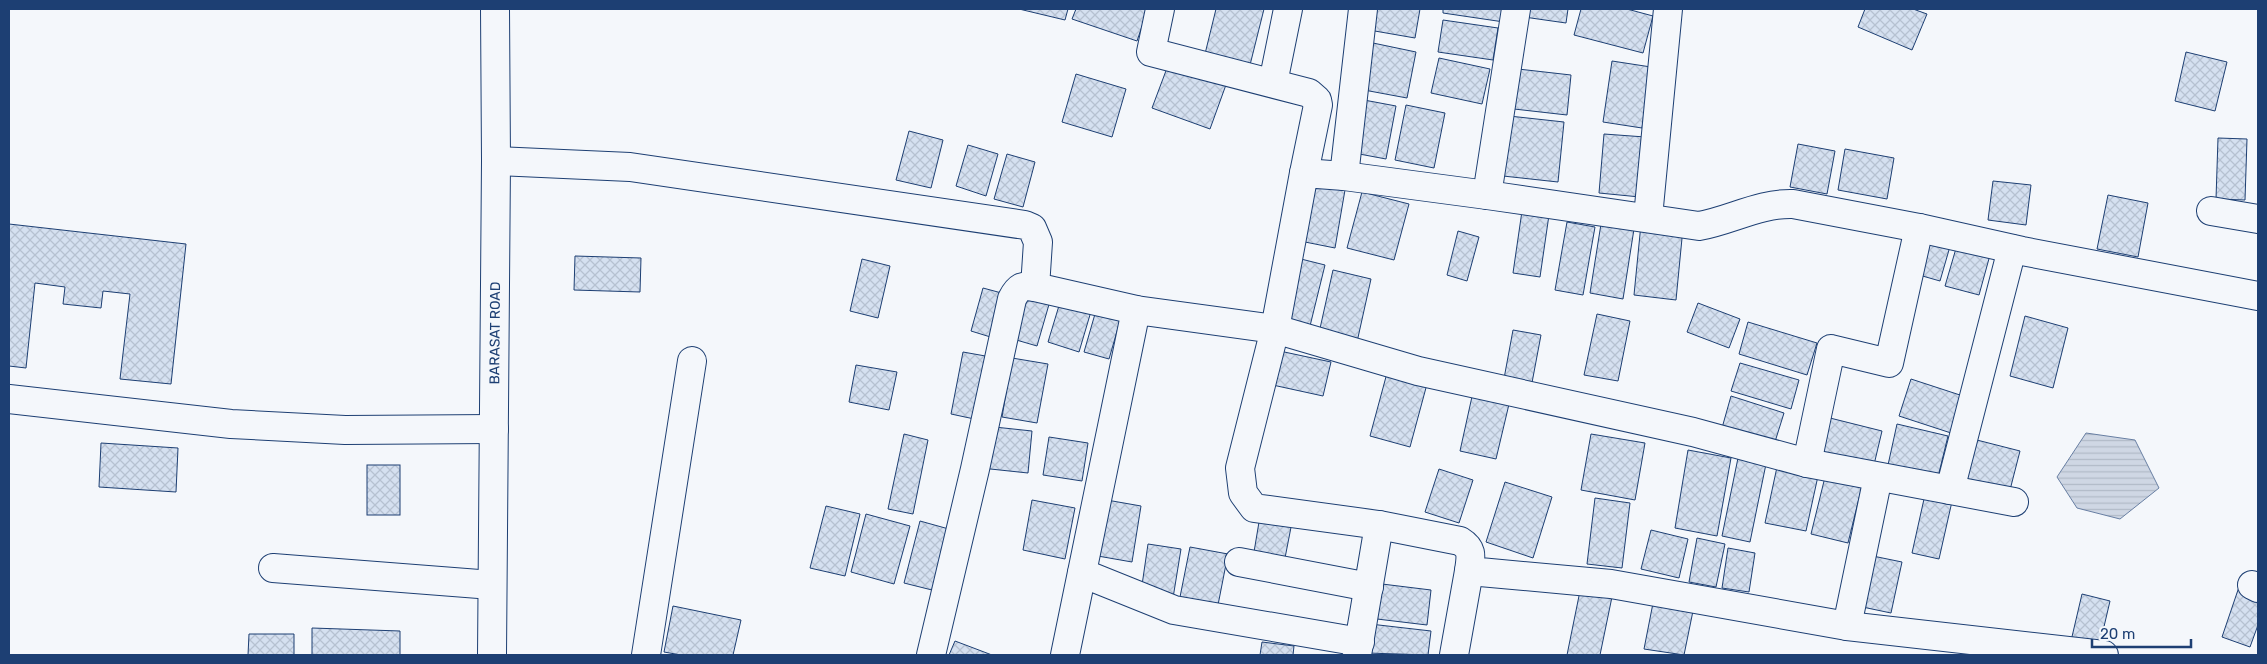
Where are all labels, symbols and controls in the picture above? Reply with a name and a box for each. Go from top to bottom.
street label: BARASAT ROAD [486,282,504,384]
scale bar [2092,616,2191,648]
text: 20 m [2100,625,2135,643]

